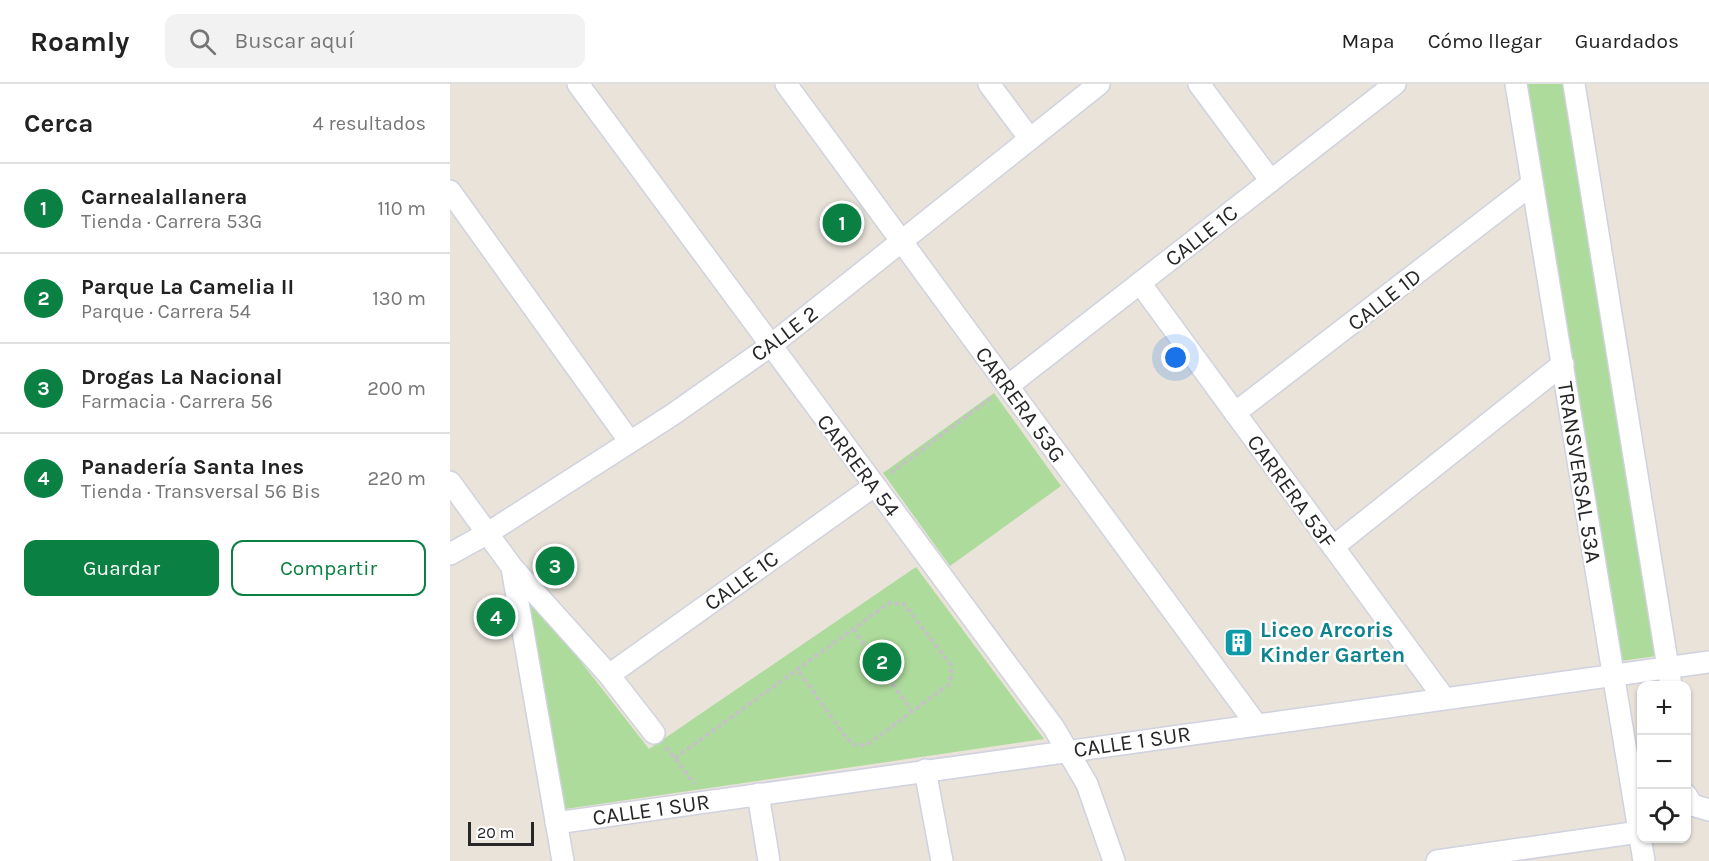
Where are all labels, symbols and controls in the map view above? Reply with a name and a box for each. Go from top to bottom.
search box [165,14,585,68]
text: Roamly [30,25,129,58]
icon: search [186,25,219,58]
text: Buscar aquí [234,28,355,54]
text: Mapa [1341,29,1395,53]
text: Cómo llegar [1428,29,1542,53]
text: Guardados [1575,29,1679,53]
text: Cerca [24,108,93,139]
text: 4 resultados [313,112,426,135]
text: Carnealallanera [81,184,247,210]
text: 1 [40,197,47,220]
text: 110 m [377,197,426,220]
street label: CALLE 1C [1160,199,1243,272]
pin: 1 [822,200,862,246]
text: Tienda · Carrera 53G [81,210,262,233]
street label: CALLE 1D [1343,263,1427,337]
text: Parque La Camelia II [81,274,294,300]
text: 2 [37,287,50,310]
text: 130 m [372,287,426,310]
text: Parque · Carrera 54 [81,300,251,323]
street label: CALLE 2 [746,300,823,367]
street label: CARRERA 53G [970,342,1071,467]
your location [1161,343,1190,372]
text: Drogas La Nacional [81,364,283,390]
text: 3 [37,377,50,400]
text: 200 m [367,377,426,400]
street label: TRANSVERSAL 53A [1552,380,1606,565]
text: Farmacia · Carrera 56 [81,390,273,413]
street label: CARRERA 54 [811,409,905,522]
street label: CARRERA 53F [1241,430,1341,553]
text: Panadería Santa Ines [81,454,304,480]
text: 4 [38,467,49,490]
text: 220 m [367,467,426,490]
text: Tienda · Transversal 56 Bis [81,480,320,503]
button: Guardar [24,540,219,596]
button: Compartir [231,540,426,596]
pin: 3 [536,544,574,588]
street label: CALLE 1C [700,545,784,616]
pin: 4 [476,594,516,640]
place label: Liceo Arcoris Kinder Garten [1260,617,1405,668]
building icon: Liceo Arcoris Kinder Garten [1223,626,1255,658]
pin: 2 [862,640,902,684]
map controls [1637,681,1691,843]
button: + [1637,681,1691,735]
street label: CALLE 1 SUR [1072,721,1192,763]
button: − [1637,735,1691,789]
street label: CALLE 1 SUR [591,789,711,831]
button: locate [1637,789,1691,843]
scale bar [468,819,534,846]
text: 20 m [477,823,515,842]

